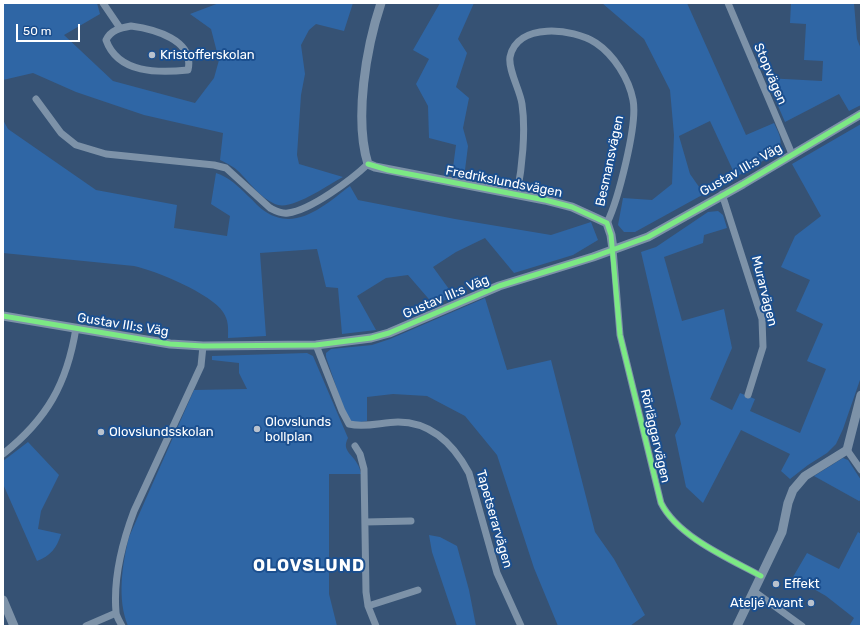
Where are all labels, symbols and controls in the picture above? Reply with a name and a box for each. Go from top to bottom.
scale bar [18,16,82,42]
text: 50 m [23,24,51,38]
street label: Stopvägen [750,41,790,107]
place label: Kristofferskolan [160,47,255,63]
marker: Kristofferskolan [147,50,157,60]
street label: Besmansvägen [593,114,627,208]
street label: Gustav III:s Väg [697,140,785,200]
street label: Fredrikslundsvägen [444,163,564,201]
street label: Murarvägen [748,254,780,328]
street label: Gustav III:s Väg [400,272,492,322]
street label: Gustav III:s Väg [76,310,170,340]
street label: Rörläggarvägen [637,388,673,484]
place label: Olovslunds bollplan [265,414,331,445]
place label: Olovslundsskolan [109,424,214,440]
marker: Olovslunds bollplan [252,424,262,434]
marker: Olovslundsskolan [96,427,106,437]
street label: Tapetserarvägen [473,468,515,570]
district label: OLOVSLUND [253,556,365,576]
place label: Effekt [784,576,820,592]
marker: Effekt [771,579,781,589]
place label: Ateljé Avant [730,595,803,611]
marker: Ateljé Avant [806,598,816,608]

